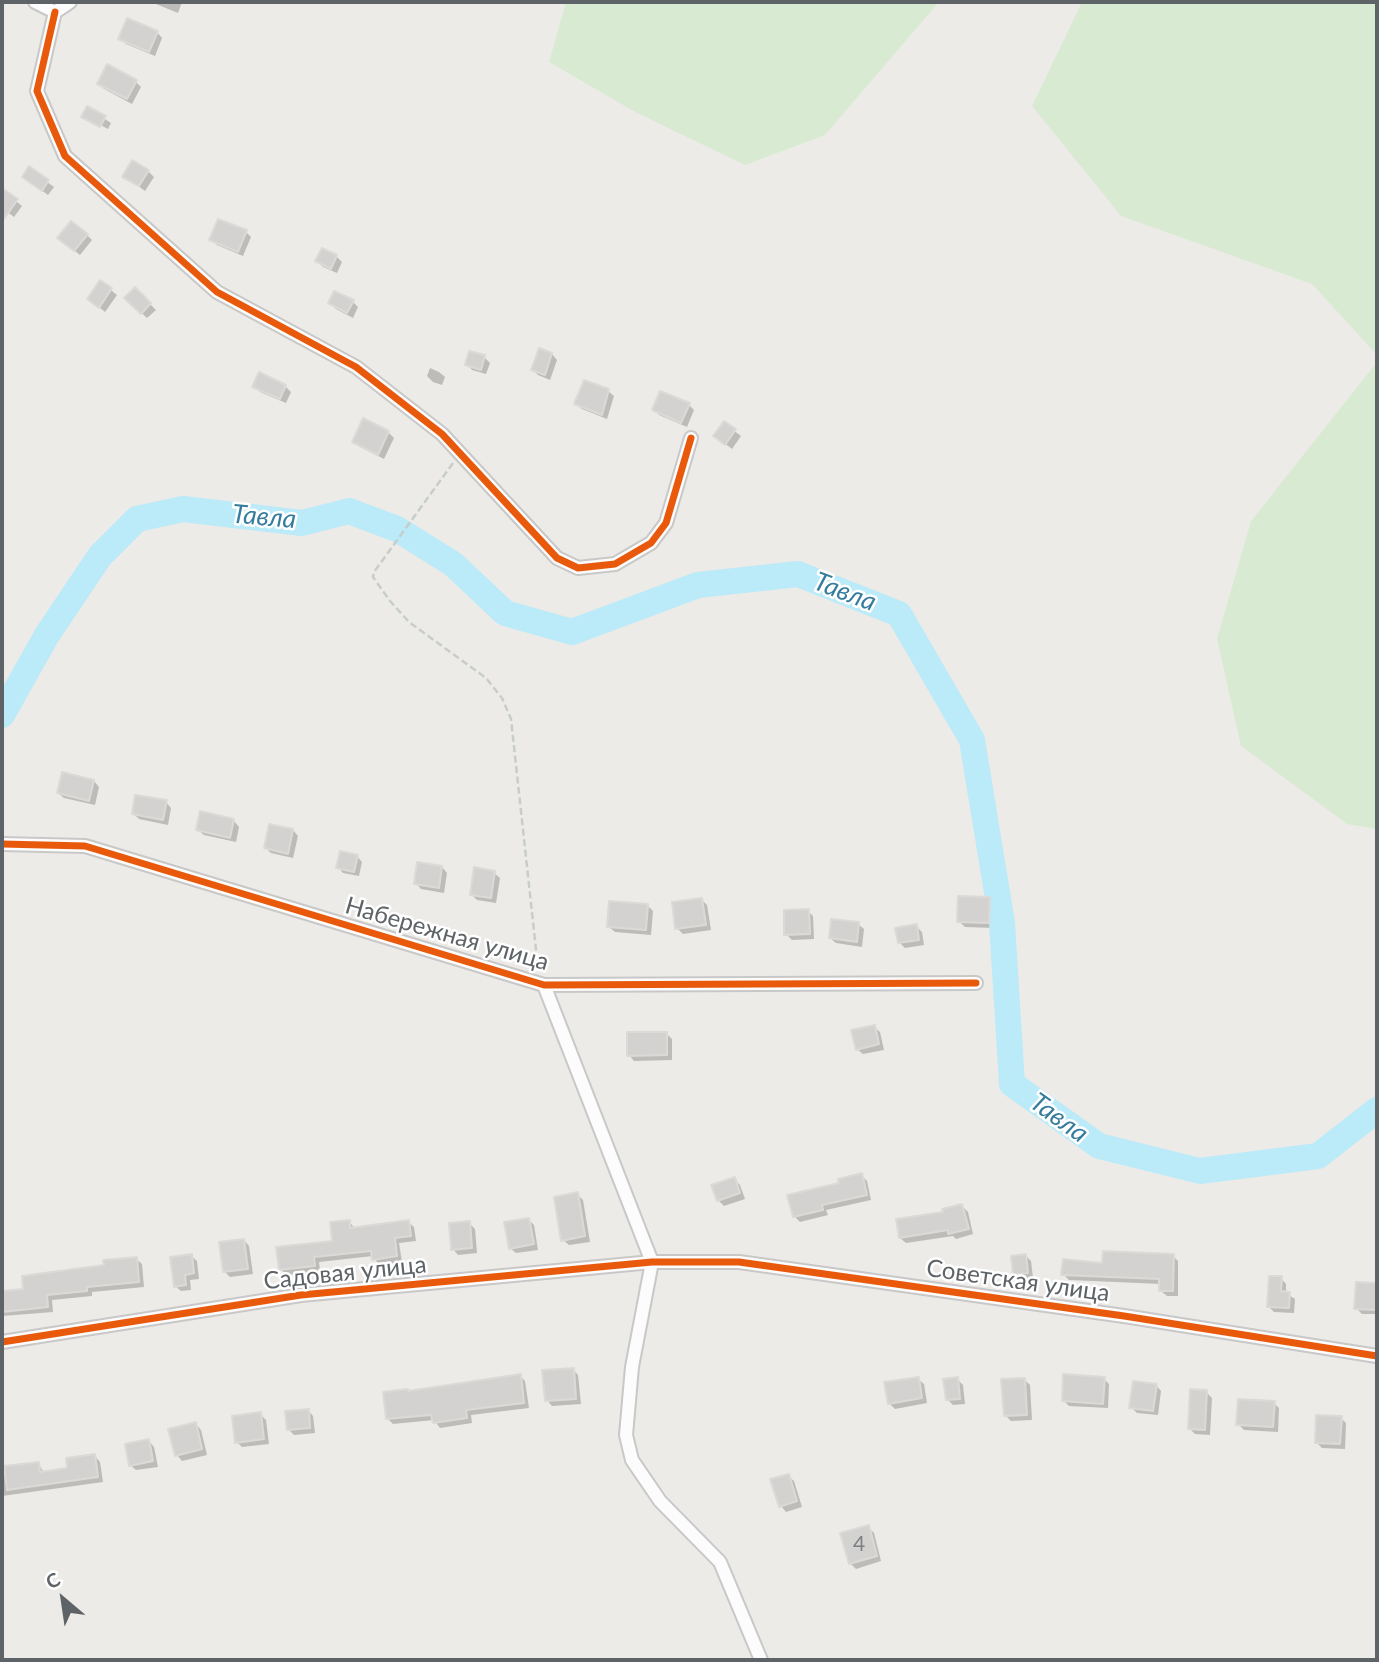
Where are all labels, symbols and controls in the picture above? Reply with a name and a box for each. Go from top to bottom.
water label: Тавла [231,499,297,535]
water label: Тавла [810,566,880,618]
street label: Набережная улица [342,891,552,977]
water label: Тавла [1024,1087,1094,1149]
street label: Садовая улица [262,1250,428,1296]
street label: Советская улица [925,1254,1111,1308]
house number: 4 [853,1531,865,1557]
north arrow [28,1564,98,1634]
text: С [41,1567,64,1593]

